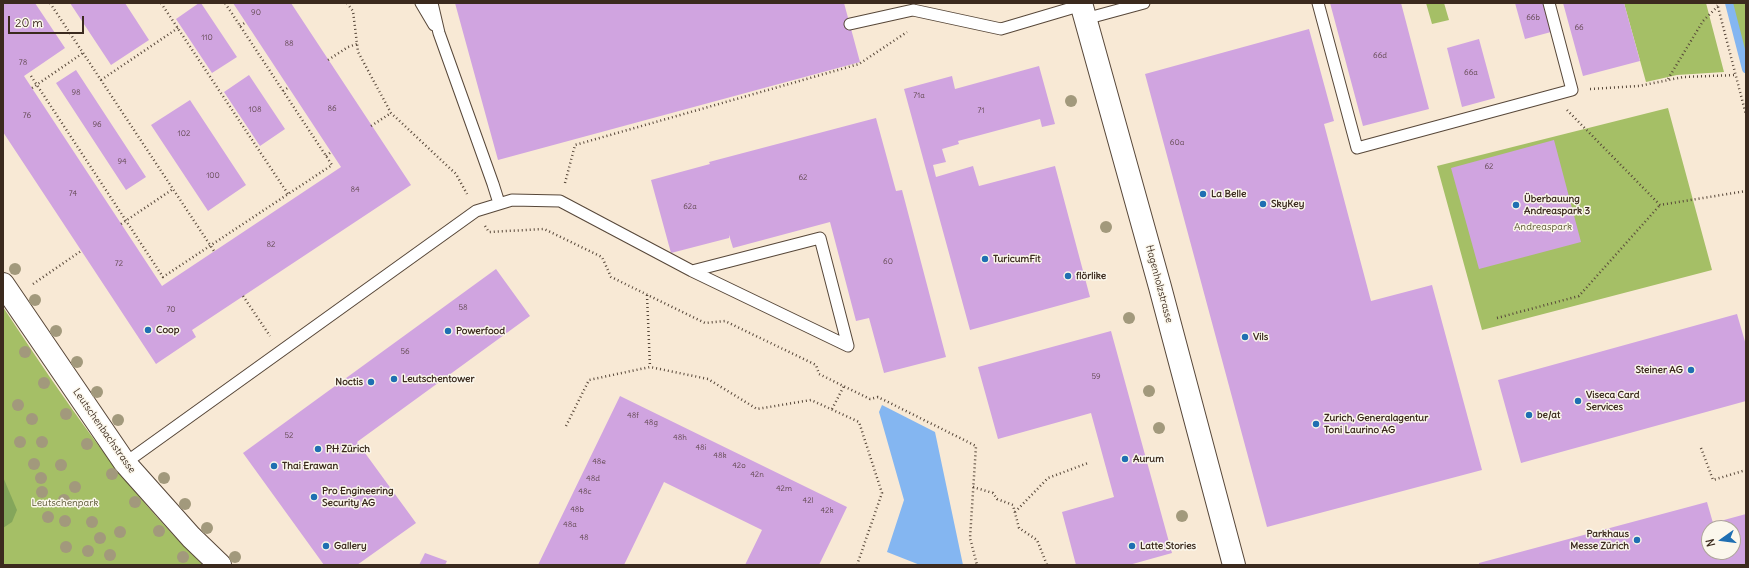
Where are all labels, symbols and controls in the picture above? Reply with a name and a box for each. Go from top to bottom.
scale bar [10,8,86,34]
house number: 90 [251,8,261,18]
house number: 66b [1526,13,1540,23]
text: 20 m [15,15,43,30]
house number: 66 [1574,23,1584,33]
house number: 110 [201,33,213,43]
house number: 88 [284,39,294,49]
house number: 66d [1373,51,1387,61]
house number: 78 [19,58,27,68]
house number: 66a [1464,68,1478,78]
house number: 98 [71,88,81,98]
house number: 71a [913,91,925,101]
house number: 86 [327,104,337,114]
house number: 108 [248,105,262,115]
house number: 71 [977,106,985,116]
house number: 76 [23,111,31,121]
house number: 96 [92,120,102,130]
house number: 102 [178,129,190,139]
house number: 60a [1170,138,1184,148]
house number: 94 [117,157,127,167]
house number: 62 [1485,162,1493,172]
house number: 100 [206,171,220,181]
house number: 62 [799,173,807,183]
house number: 84 [350,185,360,195]
place label: La Belle [1211,188,1246,200]
house number: 74 [69,189,77,199]
marker: La Belle [1198,189,1208,199]
place label: Überbauung Andreaspark 3 [1524,193,1590,216]
place label: SkyKey [1271,198,1304,210]
marker: SkyKey [1258,199,1268,209]
marker: Überbauung Andreaspark 3 [1511,200,1521,210]
house number: 62a [683,202,697,212]
park label: Andreaspark [1514,221,1572,233]
house number: 82 [267,240,275,250]
street label: Hagenholzstrasse [1143,244,1175,324]
place label: TuricumFit [993,253,1041,265]
marker: TuricumFit [980,254,990,264]
house number: 60 [883,257,893,267]
house number: 72 [115,259,123,269]
place label: flörlike [1076,270,1106,282]
marker: flörlike [1063,271,1073,281]
house number: 58 [458,303,468,313]
house number: 70 [166,305,176,315]
place label: Coop [156,324,179,336]
marker: Coop [143,325,153,335]
place label: Powerfood [456,325,505,337]
marker: Powerfood [443,326,453,336]
place label: Vils [1253,331,1268,343]
marker: Vils [1240,332,1250,342]
house number: 56 [400,347,410,357]
place label: Steiner AG [1635,364,1683,376]
marker: Steiner AG [1686,365,1696,375]
house number: 59 [1091,372,1101,382]
place label: Leutschentower [402,373,475,385]
marker: Leutschentower [389,374,399,384]
place label: Noctis [335,376,363,388]
marker: Noctis [366,377,376,387]
street label: Leutschenbachstrasse [70,386,138,476]
place label: Viseca Card Services [1586,389,1640,412]
marker: Viseca Card Services [1573,396,1583,406]
place label: be/at [1537,409,1560,421]
marker: be/at [1524,410,1534,420]
house number: 48f [627,411,639,421]
place label: Zurich, Generalagentur Toni Laurino AG [1324,412,1428,436]
house number: 48g [644,418,658,428]
marker: Zurich, Generalagentur Toni Laurino AG [1311,419,1321,429]
house number: 52 [285,431,293,441]
house number: 48h [673,433,687,443]
place label: PH Zürich [326,443,370,455]
house number: 48i [695,443,707,453]
marker: PH Zürich [313,444,323,454]
house number: 48k [713,451,727,461]
place label: Aurum [1133,453,1164,465]
marker: Aurum [1120,454,1130,464]
house number: 48e [592,457,606,467]
place label: Thai Erawan [282,460,338,472]
marker: Thai Erawan [269,461,279,471]
house number: 42o [732,461,746,471]
house number: 42n [750,470,764,480]
house number: 48d [586,474,600,484]
house number: 42m [776,484,792,494]
place label: Pro Engineering Security AG [322,485,394,508]
house number: 48c [578,487,592,497]
marker: Pro Engineering Security AG [309,492,319,502]
house number: 42l [803,496,813,506]
park label: Leutschenpark [32,497,98,509]
house number: 48b [570,505,584,515]
house number: 42k [820,506,834,516]
house number: 48a [563,520,577,530]
north arrow [1701,520,1741,560]
place label: Parkhaus Messe Zürich [1570,528,1629,552]
house number: 48 [579,533,589,543]
marker: Parkhaus Messe Zürich [1632,535,1642,545]
text: N [1703,537,1718,548]
place label: Gallery [334,540,367,552]
place label: Latte Stories [1140,540,1196,552]
marker: Gallery [321,541,331,551]
marker: Latte Stories [1127,541,1137,551]

